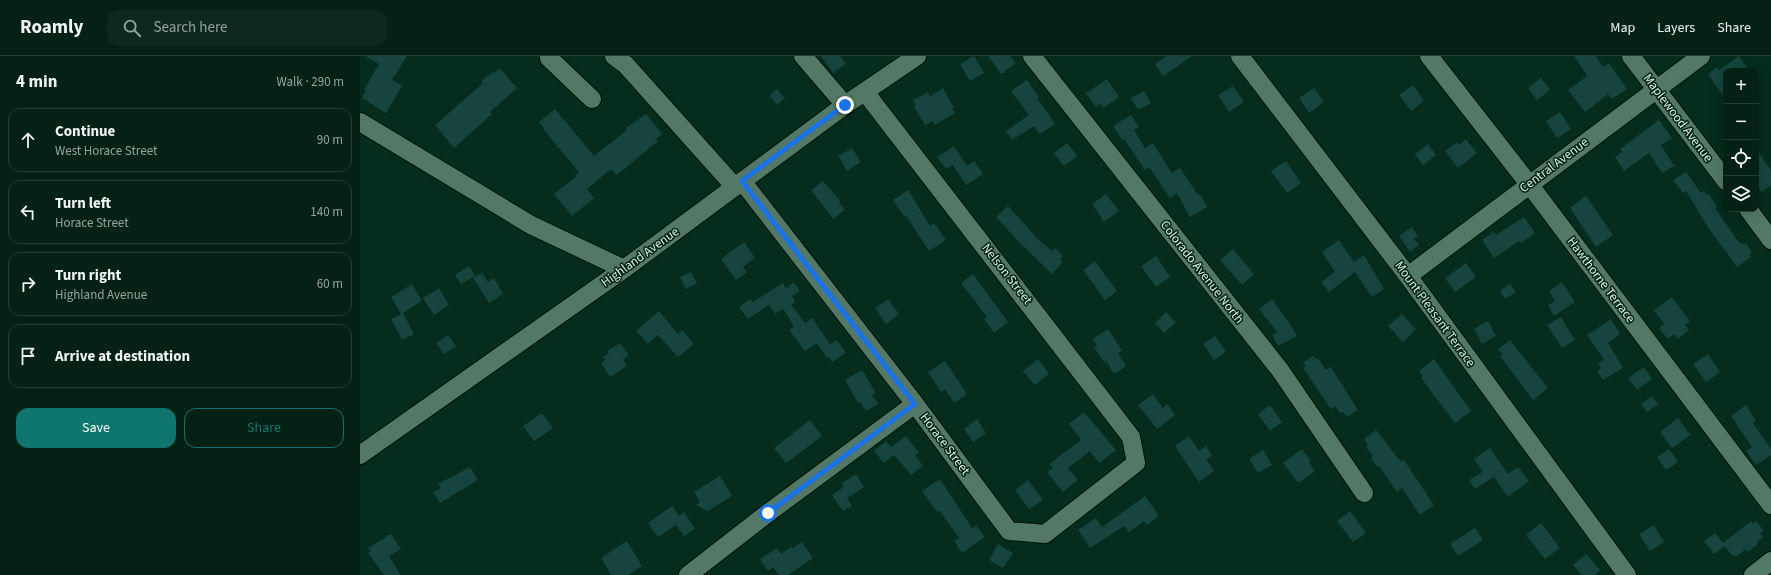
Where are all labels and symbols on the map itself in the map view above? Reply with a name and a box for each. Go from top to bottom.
street label: Maplewood Avenue [1639,70,1717,166]
route end [836,96,854,114]
street label: Central Avenue [1516,133,1592,197]
street label: Colorado Avenue North [1156,217,1248,327]
street label: Highland Avenue [597,223,683,291]
street label: Hawthorne Terrace [1563,233,1639,327]
street label: Nelson Street [977,240,1037,309]
street label: Mount Pleasant Terrace [1390,257,1480,371]
street label: Horace Street [916,409,975,479]
route start [759,504,777,522]

